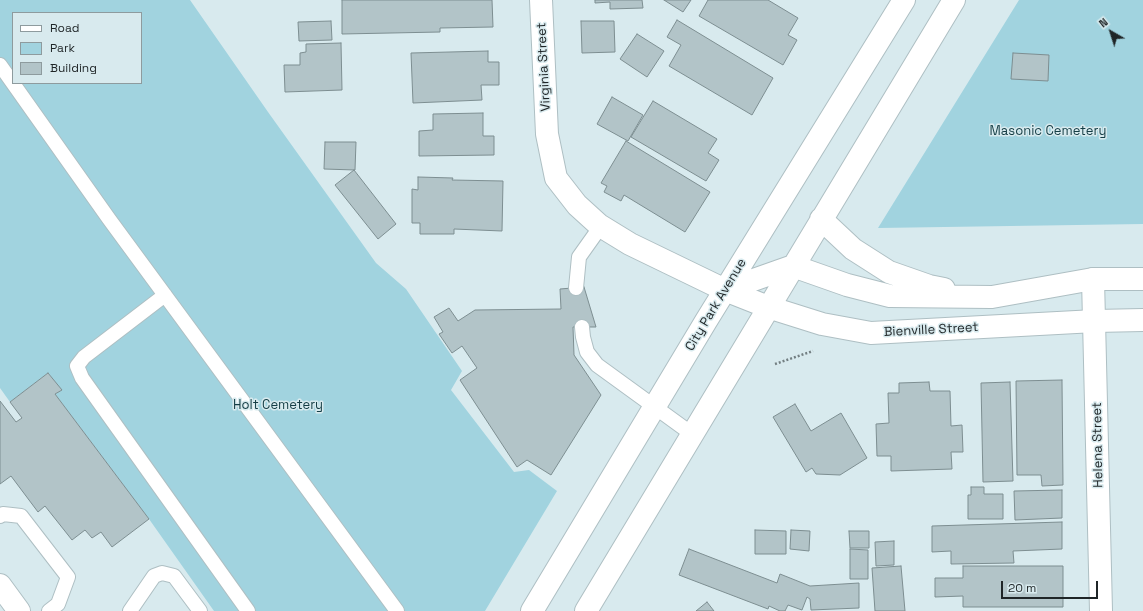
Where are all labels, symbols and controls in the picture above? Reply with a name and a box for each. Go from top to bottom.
legend [12,12,142,84]
north arrow [1091,12,1131,52]
text: N [1096,15,1111,30]
text: Road [50,20,79,36]
street label: Virginia Street [534,22,554,112]
text: Park [50,40,75,56]
text: Building [50,60,97,76]
park label: Masonic Cemetery [990,123,1106,139]
street label: City Park Avenue [682,256,750,354]
street label: Bienville Street [883,320,979,340]
park label: Holt Cemetery [233,397,323,413]
street label: Helena Street [1089,402,1107,488]
scale bar [1003,573,1100,599]
text: 20 m [1008,580,1036,596]

